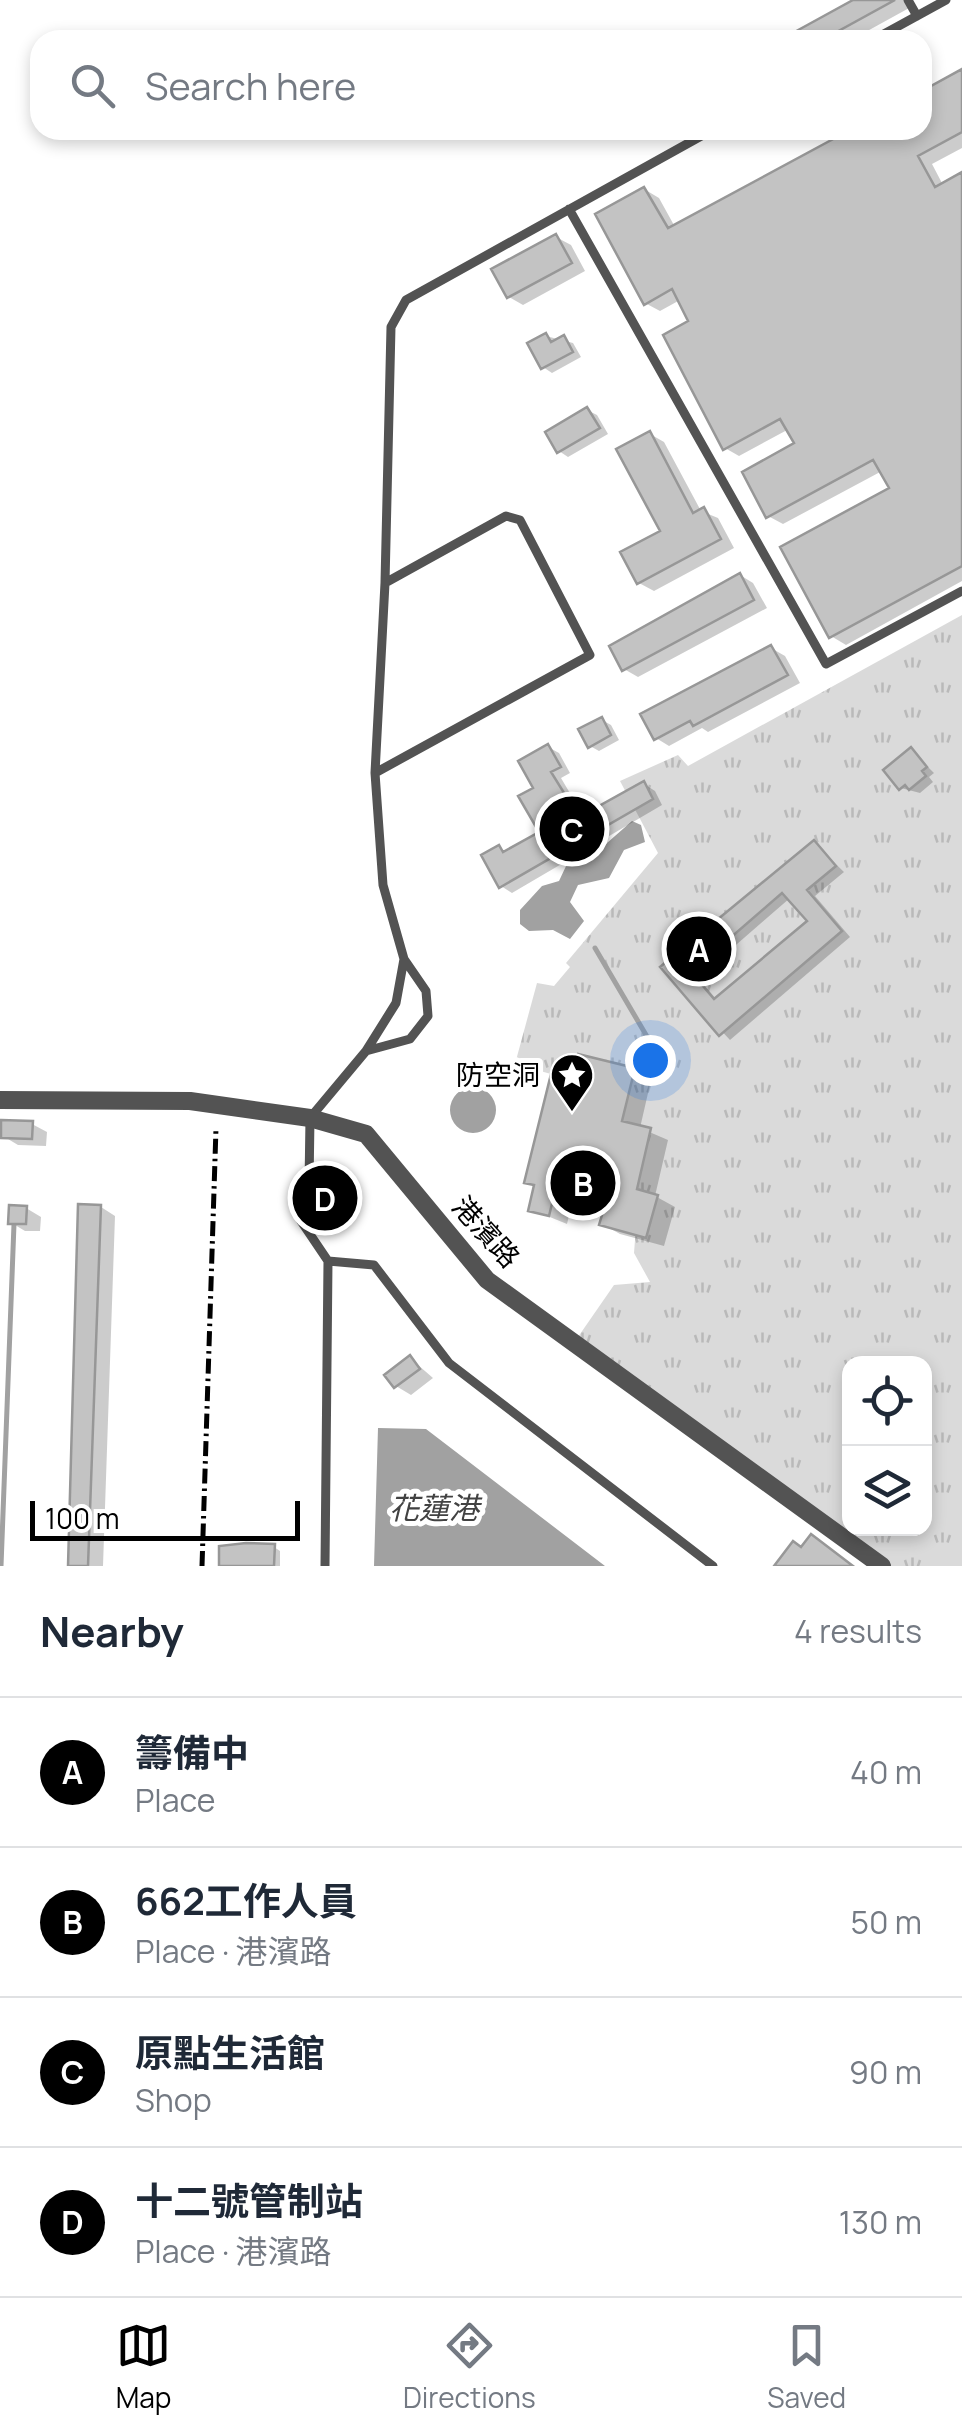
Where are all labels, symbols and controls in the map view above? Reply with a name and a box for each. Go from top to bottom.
search box [30,30,932,140]
icon: search [65,58,120,113]
text: Search here [145,59,356,111]
pin: C [540,792,604,866]
pin: A [666,912,732,986]
your location [625,1035,676,1086]
place icon: 防空洞 [549,1052,595,1113]
place label: 防空洞 [456,1055,540,1093]
pin: B [550,1146,616,1220]
pin: D [292,1160,358,1236]
street label: 港濱路 [445,1187,529,1275]
map controls [842,1356,932,1536]
button: locate [842,1356,932,1446]
button: layers [842,1446,932,1536]
water label: 花蓮港 [389,1487,483,1528]
scale bar [30,1496,300,1540]
text: 100 m [45,1499,119,1537]
text: Nearby [40,1602,184,1660]
text: 4 results [794,1609,922,1653]
text: 籌備中 [135,1726,249,1778]
text: A [62,1750,83,1794]
text: 40 m [850,1750,922,1794]
text: Place [135,1778,216,1822]
text: 662工作人員 [135,1874,357,1926]
text: B [62,1900,83,1944]
text: 50 m [850,1900,922,1944]
text: Place · 港濱路 [135,1929,332,1973]
text: 原點生活館 [135,2026,325,2078]
text: C [61,2050,84,2094]
text: 90 m [849,2050,922,2094]
text: Shop [135,2078,212,2122]
text: 十二號管制站 [135,2174,363,2226]
text: D [61,2200,84,2244]
text: 130 m [839,2200,922,2244]
text: Place · 港濱路 [135,2229,332,2273]
tab: Map [116,2318,171,2416]
tab: Directions [403,2318,536,2416]
tab: Saved [767,2318,846,2416]

